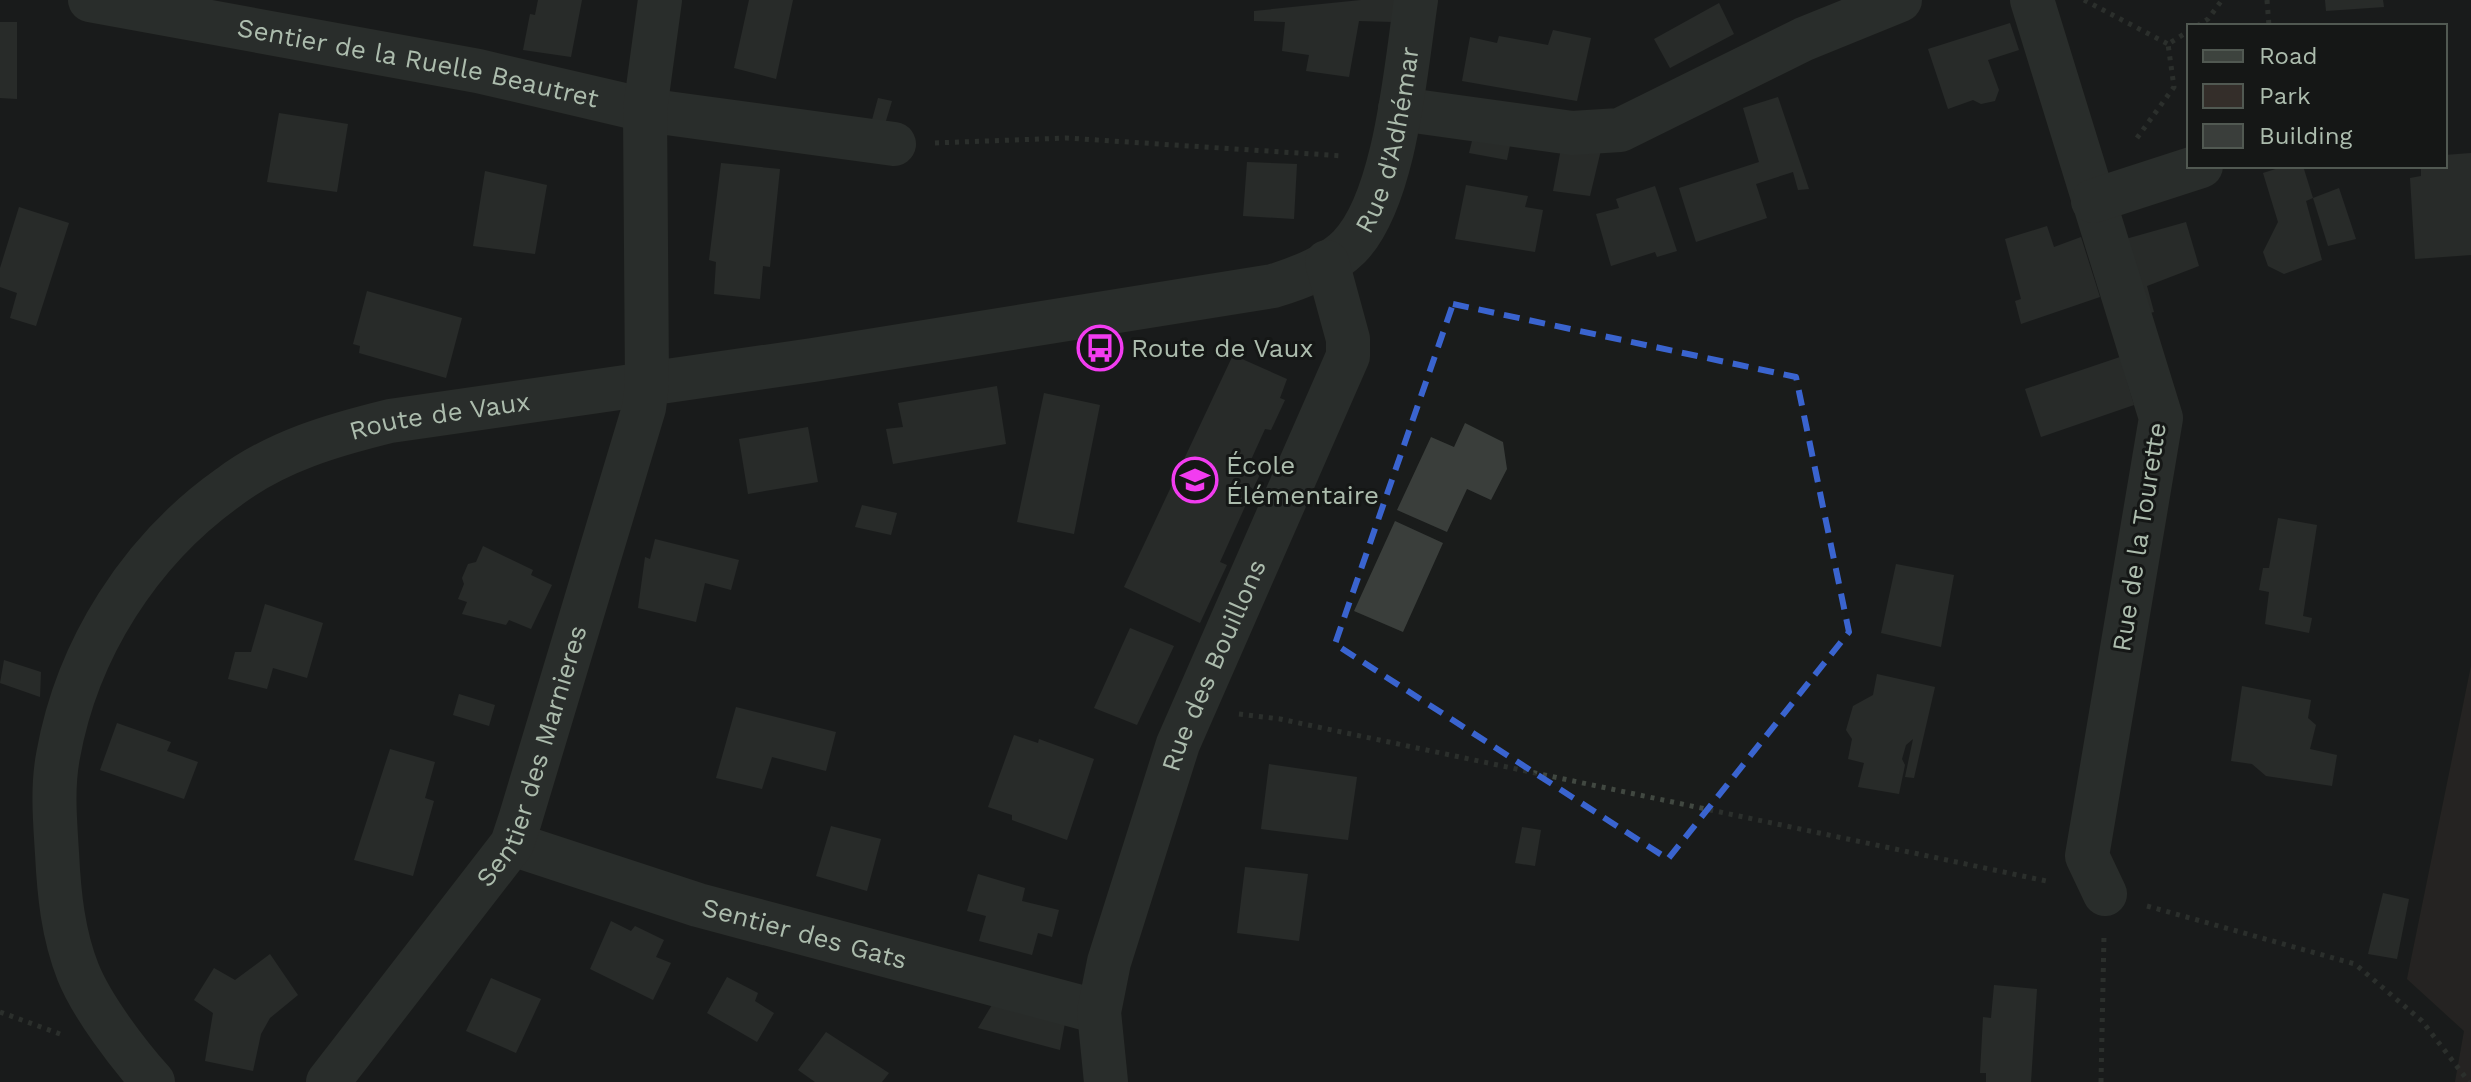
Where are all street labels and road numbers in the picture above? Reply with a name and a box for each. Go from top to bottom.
street label: Sentier de la Ruelle Beautret [235,12,602,114]
street label: Rue d'Adhémar [1349,45,1425,238]
street label: Route de Vaux [346,386,532,446]
street label: Rue de la Tourette [2106,420,2172,654]
street label: Rue des Bouillons [1155,555,1272,775]
street label: Sentier des Marnieres [470,622,593,892]
street label: Sentier des Gats [699,892,910,975]

